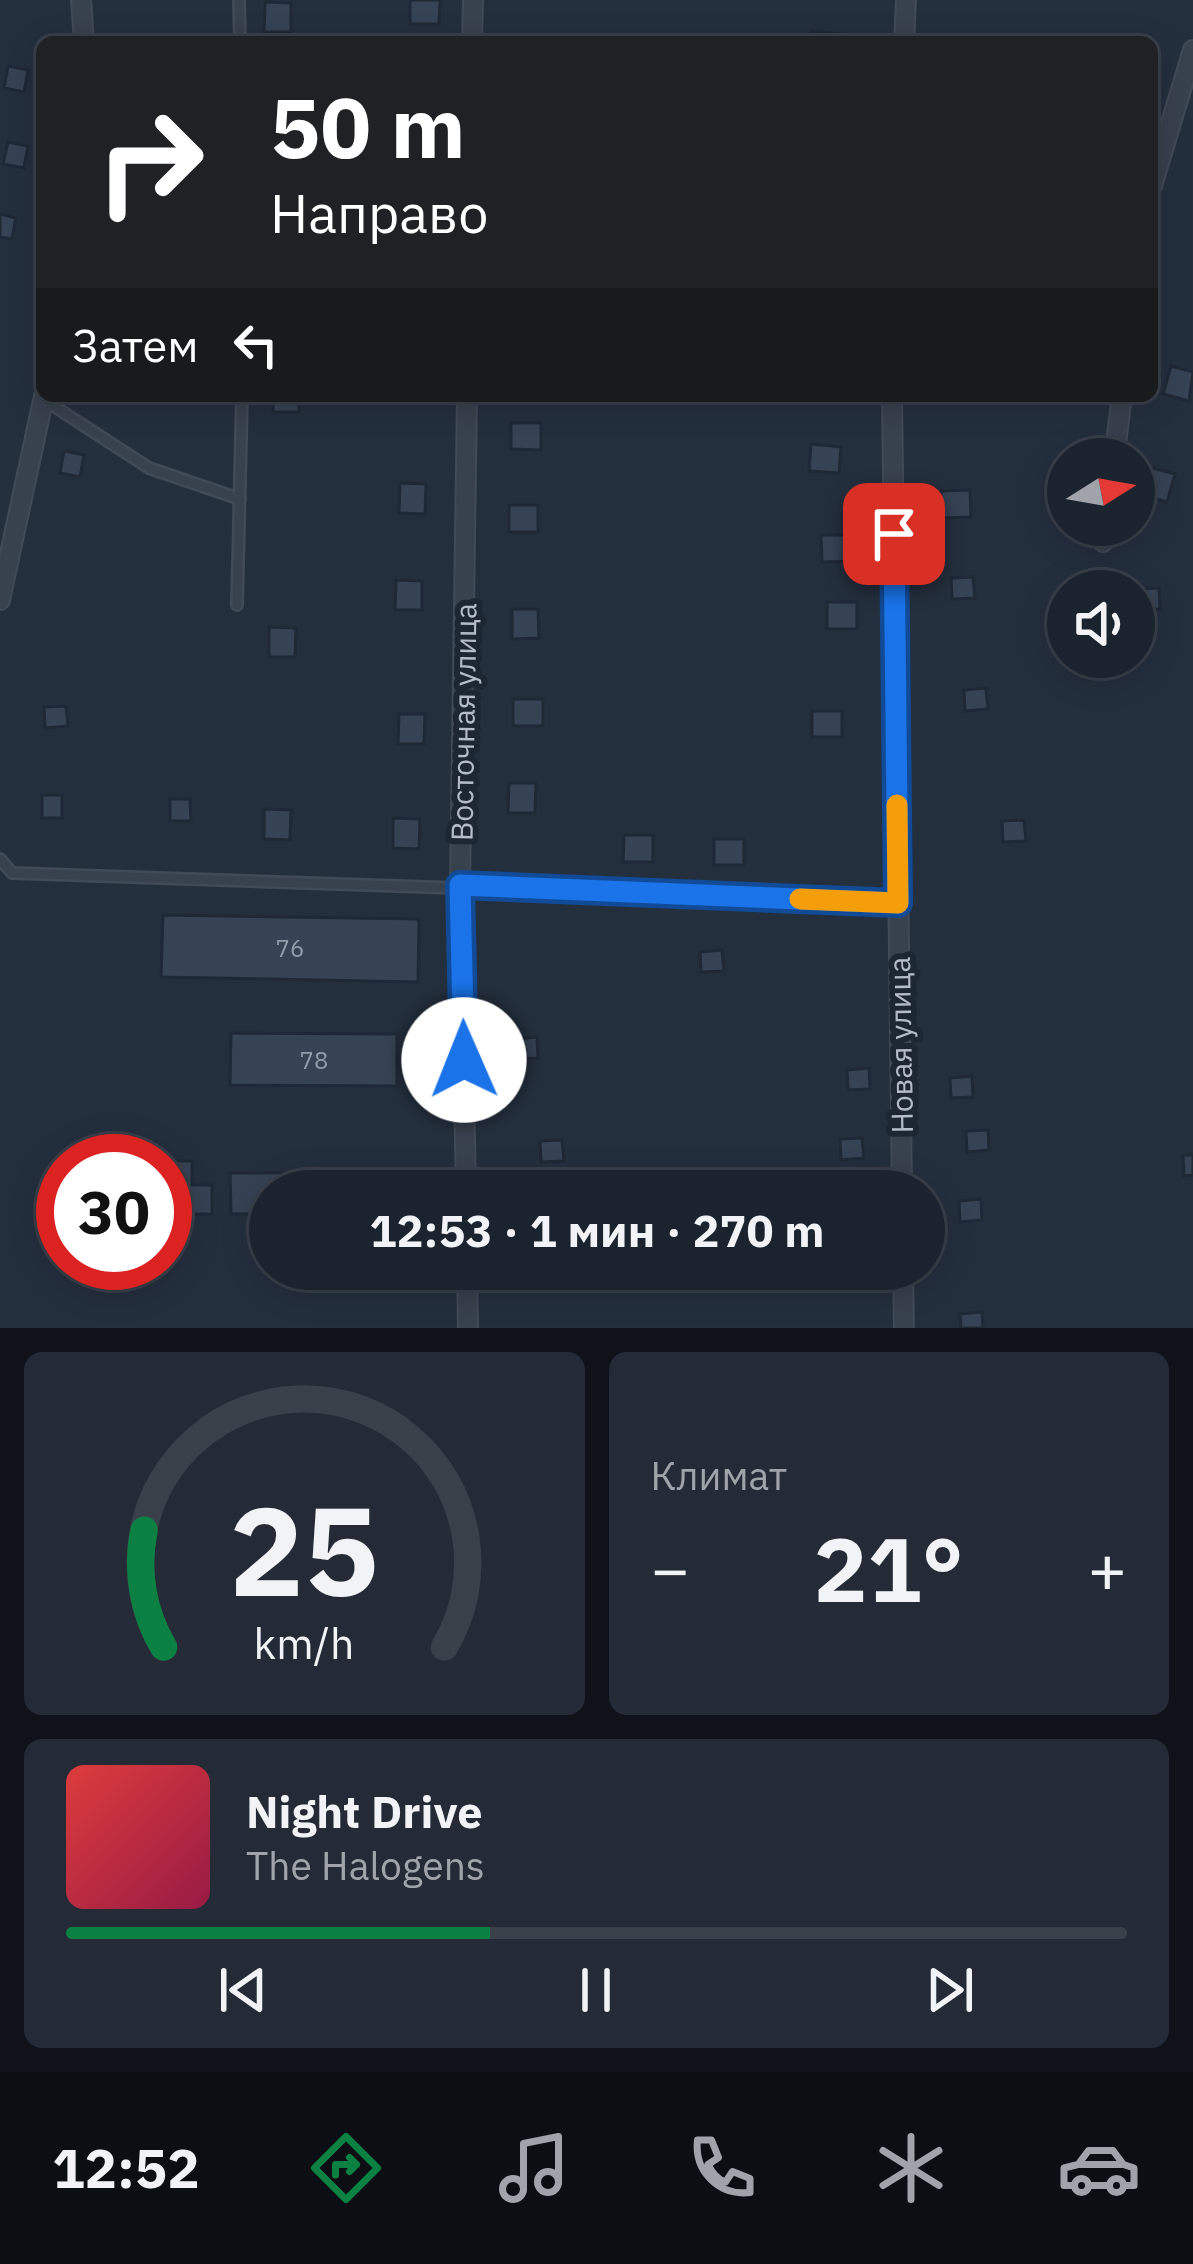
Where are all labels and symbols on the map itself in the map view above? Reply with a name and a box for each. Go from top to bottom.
north arrow [1047,438,1155,546]
pin [843,483,945,585]
street label: Восточная улица [441,603,485,841]
house number: 76 [276,932,304,964]
street label: Новая улица [879,956,921,1134]
position arrow [401,997,527,1123]
house number: 78 [300,1044,328,1076]
speed limit sign: 30 [36,1134,192,1290]

